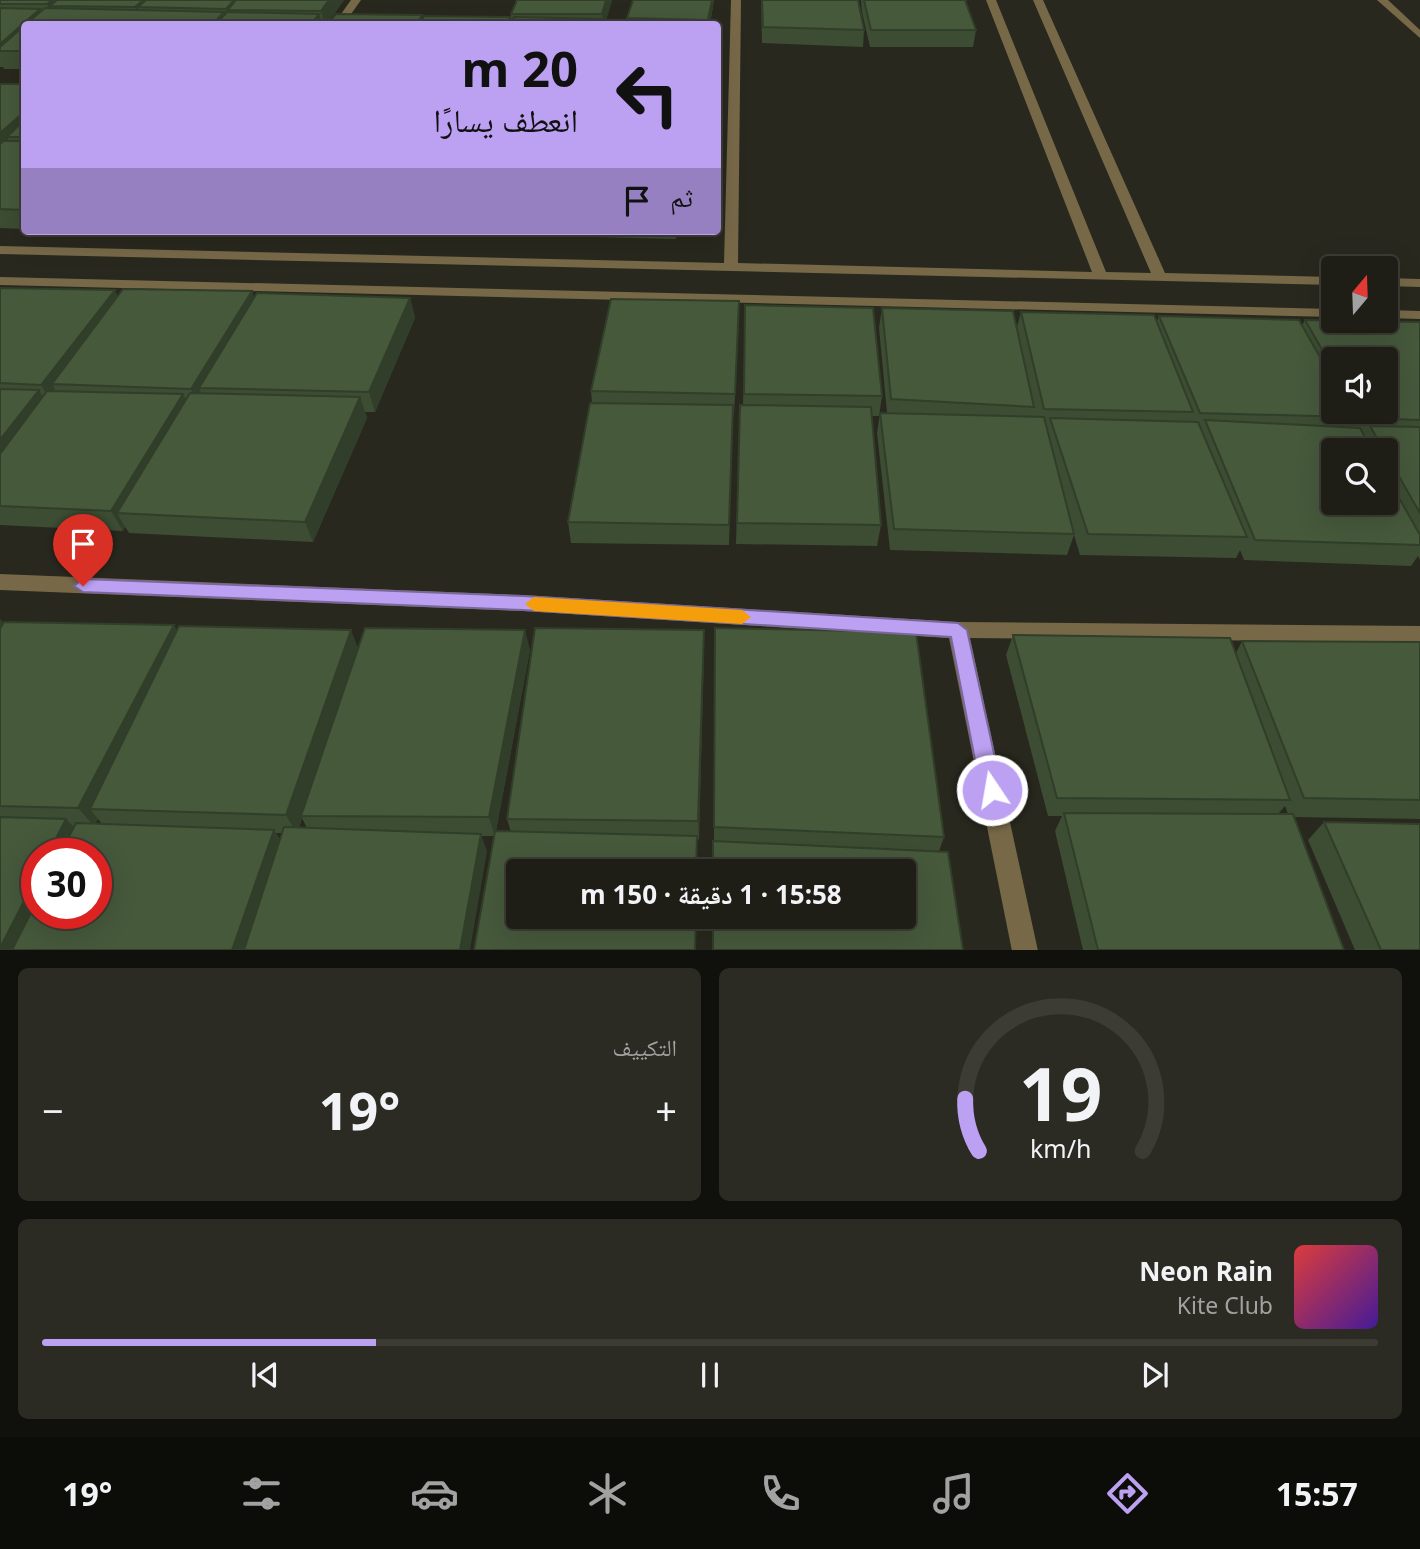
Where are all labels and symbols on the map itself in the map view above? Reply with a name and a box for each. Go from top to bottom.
north arrow [1321,256,1398,332]
pin [53,514,113,586]
position arrow [955,753,1029,827]
speed limit sign: 30 [21,838,112,929]

